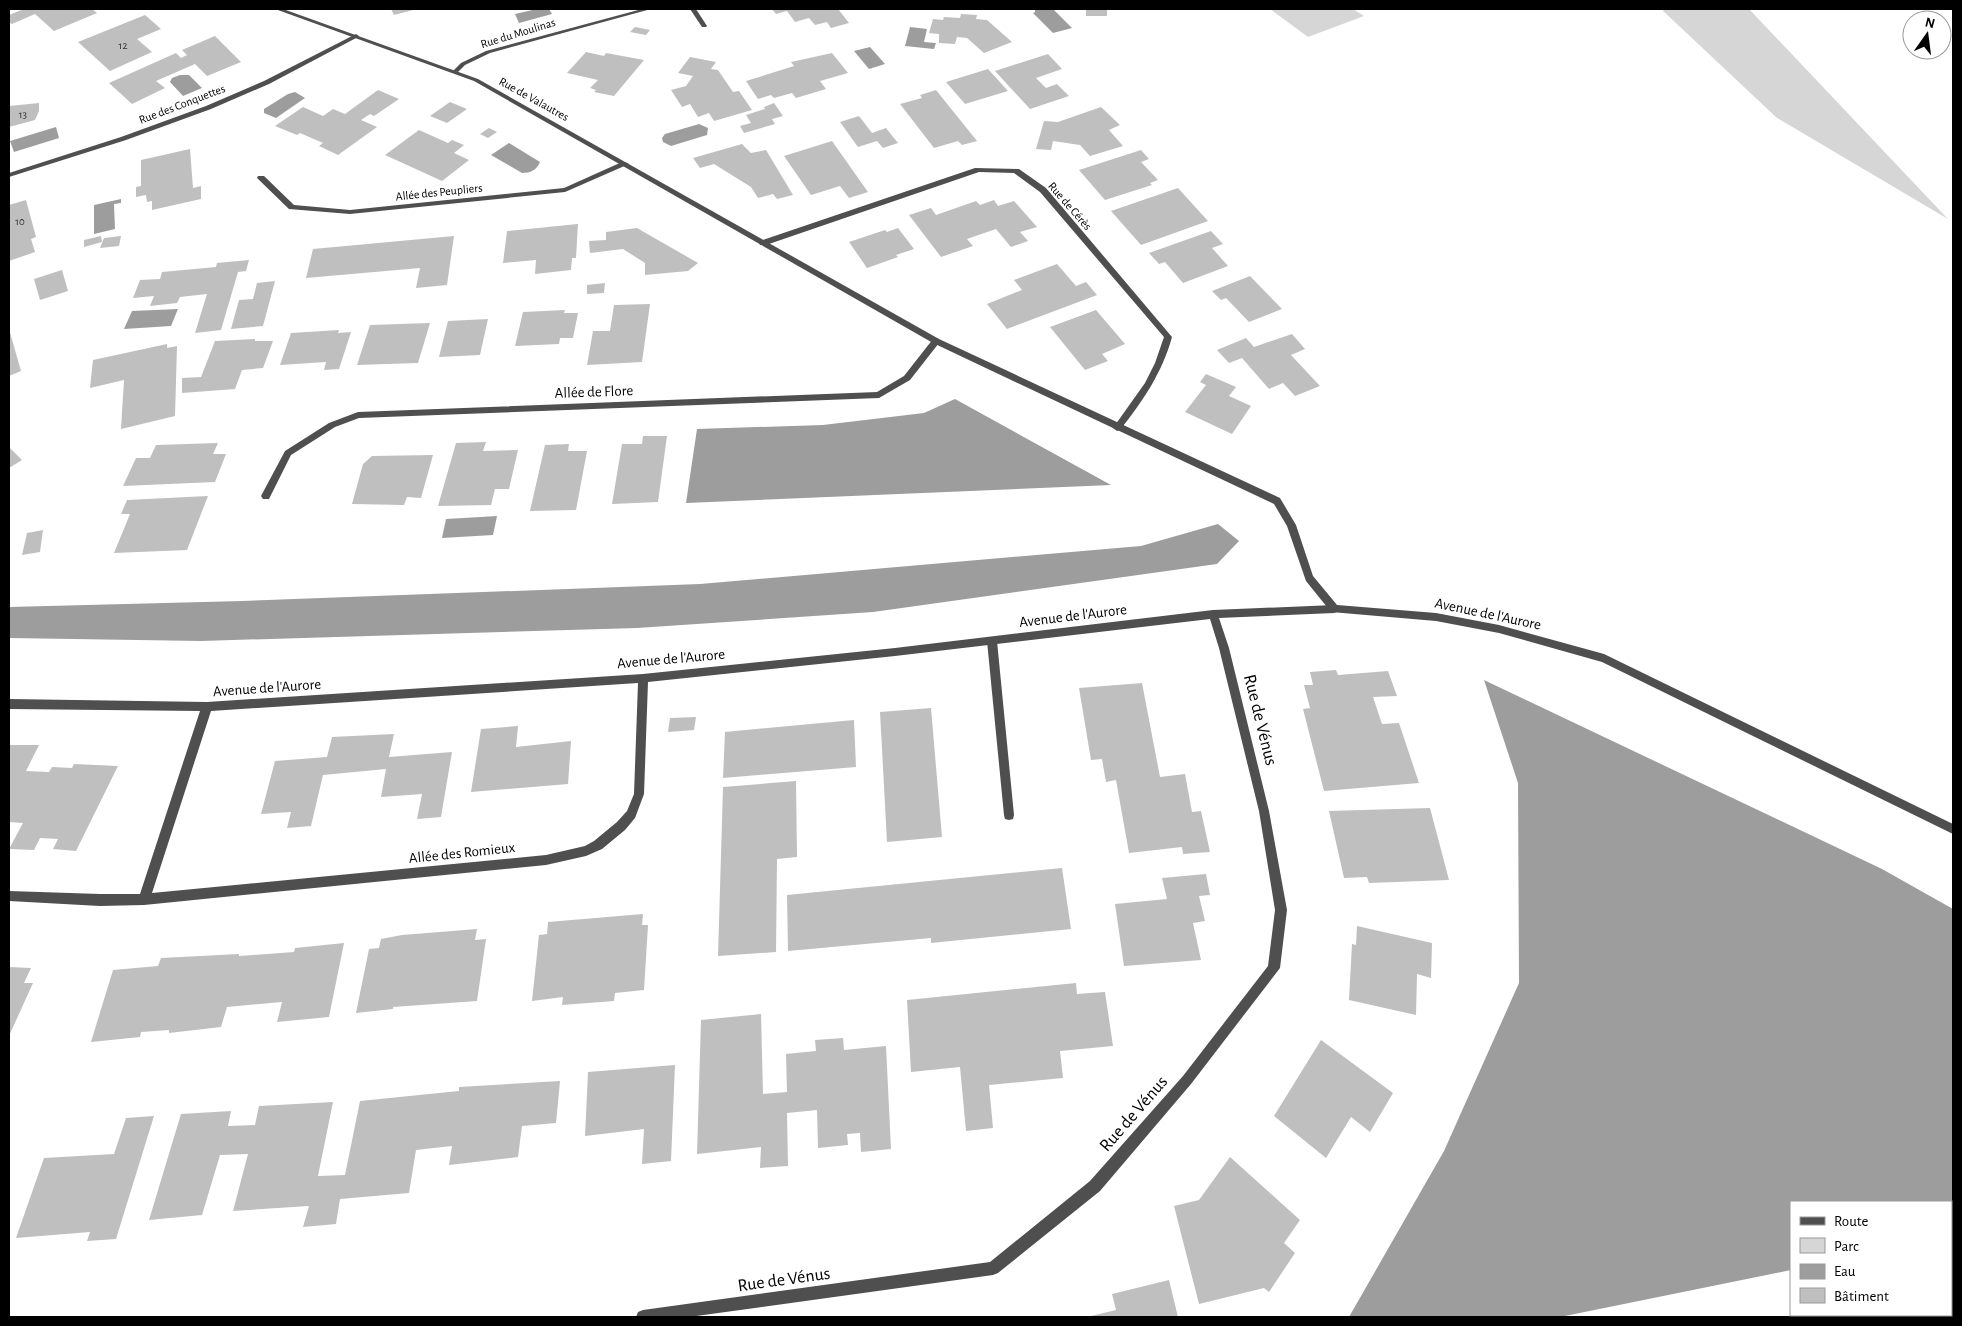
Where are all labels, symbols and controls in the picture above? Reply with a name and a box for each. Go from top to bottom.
north arrow [1902,10,1952,60]
text: N [1923,15,1936,31]
street label: Rue du Moulinas [479,16,557,50]
house number: 12 [119,40,127,51]
street label: Rue de Valautres [497,75,571,123]
street label: Rue des Conquettes [137,82,227,126]
house number: 13 [19,109,28,120]
street label: Rue de Cérès [1046,180,1094,232]
street label: Allée des Peupliers [395,181,483,203]
house number: 10 [15,216,25,227]
street label: Allée de Flore [554,383,634,401]
street label: Avenue de l'Aurore [1433,595,1543,633]
street label: Avenue de l'Aurore [1018,602,1128,630]
street label: Avenue de l'Aurore [616,647,726,671]
street label: Rue de Vénus [1240,672,1280,768]
street label: Avenue de l'Aurore [212,677,322,699]
street label: Allée des Romieux [408,840,516,866]
street label: Rue de Vénus [1097,1073,1171,1155]
legend [1790,1201,1952,1316]
text: Route [1834,1214,1868,1229]
text: Parc [1834,1239,1859,1254]
text: Eau [1834,1264,1856,1279]
street label: Rue de Vénus [736,1265,832,1295]
text: Bâtiment [1834,1289,1889,1304]

